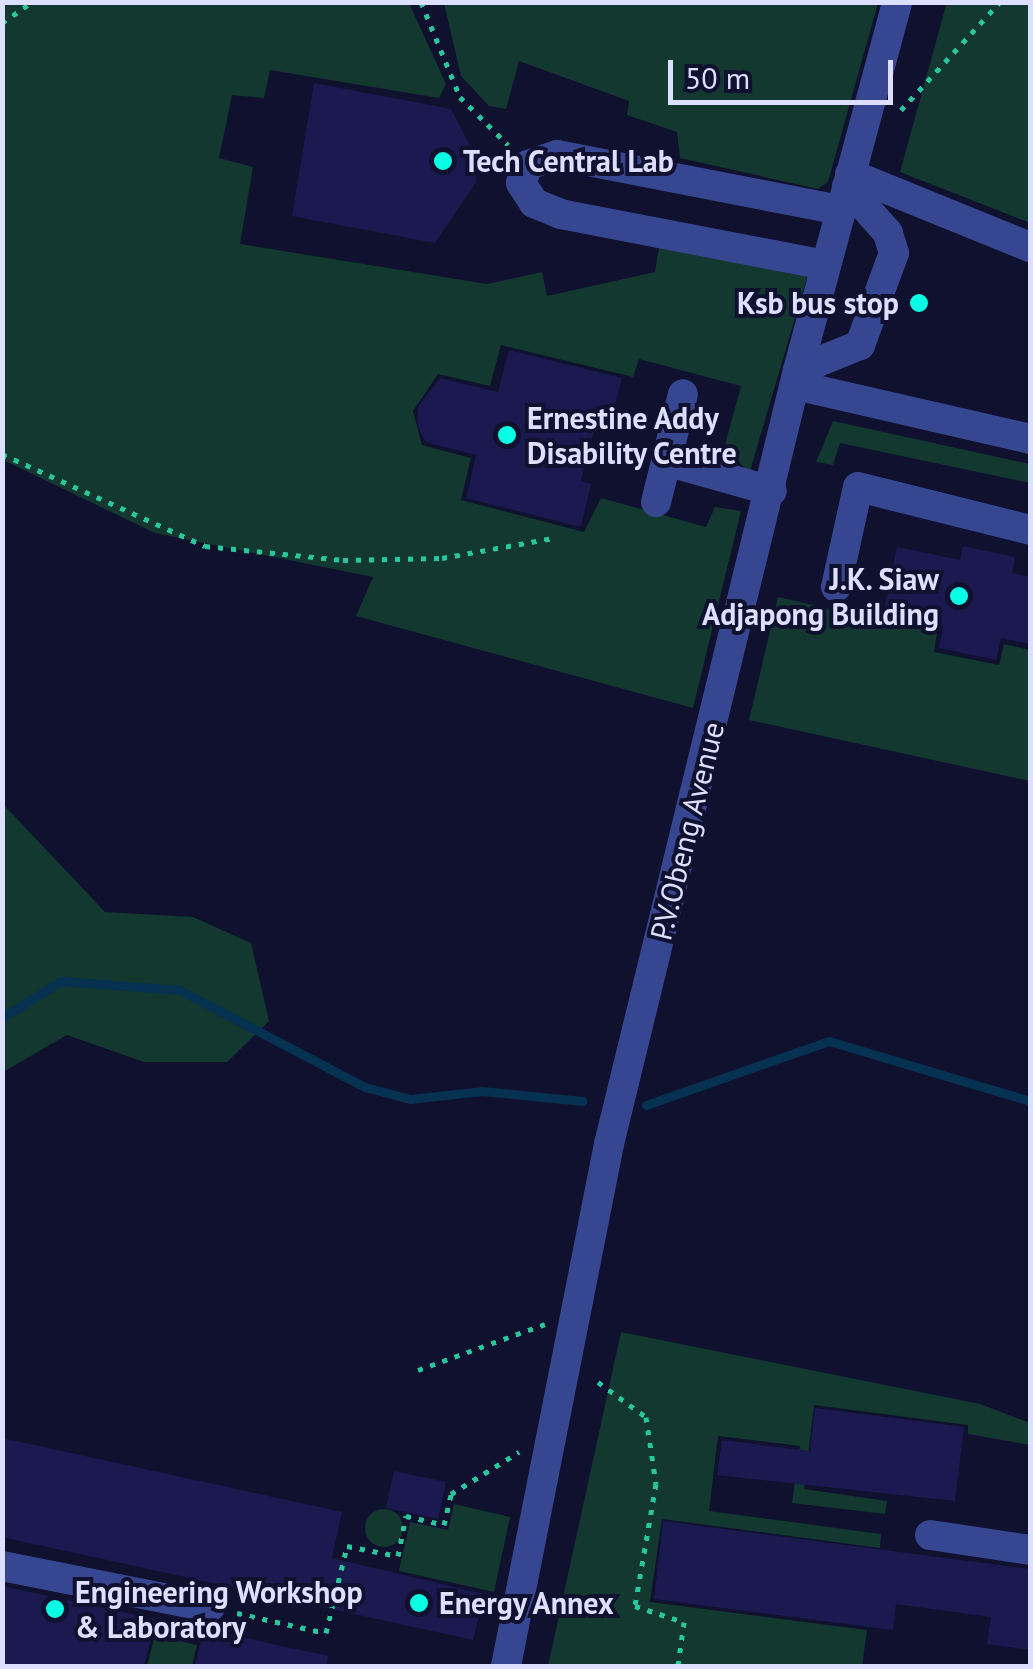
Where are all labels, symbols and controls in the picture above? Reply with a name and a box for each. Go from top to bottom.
scale bar [673,40,898,102]
text: 50 m [685,58,750,97]
place label: Tech Central Lab [463,143,674,179]
marker: Tech Central Lab [432,150,454,172]
place label: Ksb bus stop [737,285,899,321]
marker: Ksb bus stop [908,292,930,314]
place label: Ernestine Addy Disability Centre [527,400,738,470]
marker: Ernestine Addy Disability Centre [496,424,518,446]
place label: J.K. Siaw Adjapong Building [702,561,939,632]
marker: J.K. Siaw Adjapong Building [948,585,970,607]
street label: P.V.Obeng Avenue [642,718,732,944]
place label: Engineering Workshop & Laboratory [75,1574,363,1644]
place label: Energy Annex [439,1585,616,1621]
marker: Energy Annex [408,1592,430,1614]
marker: Engineering Workshop & Laboratory [44,1598,66,1620]

